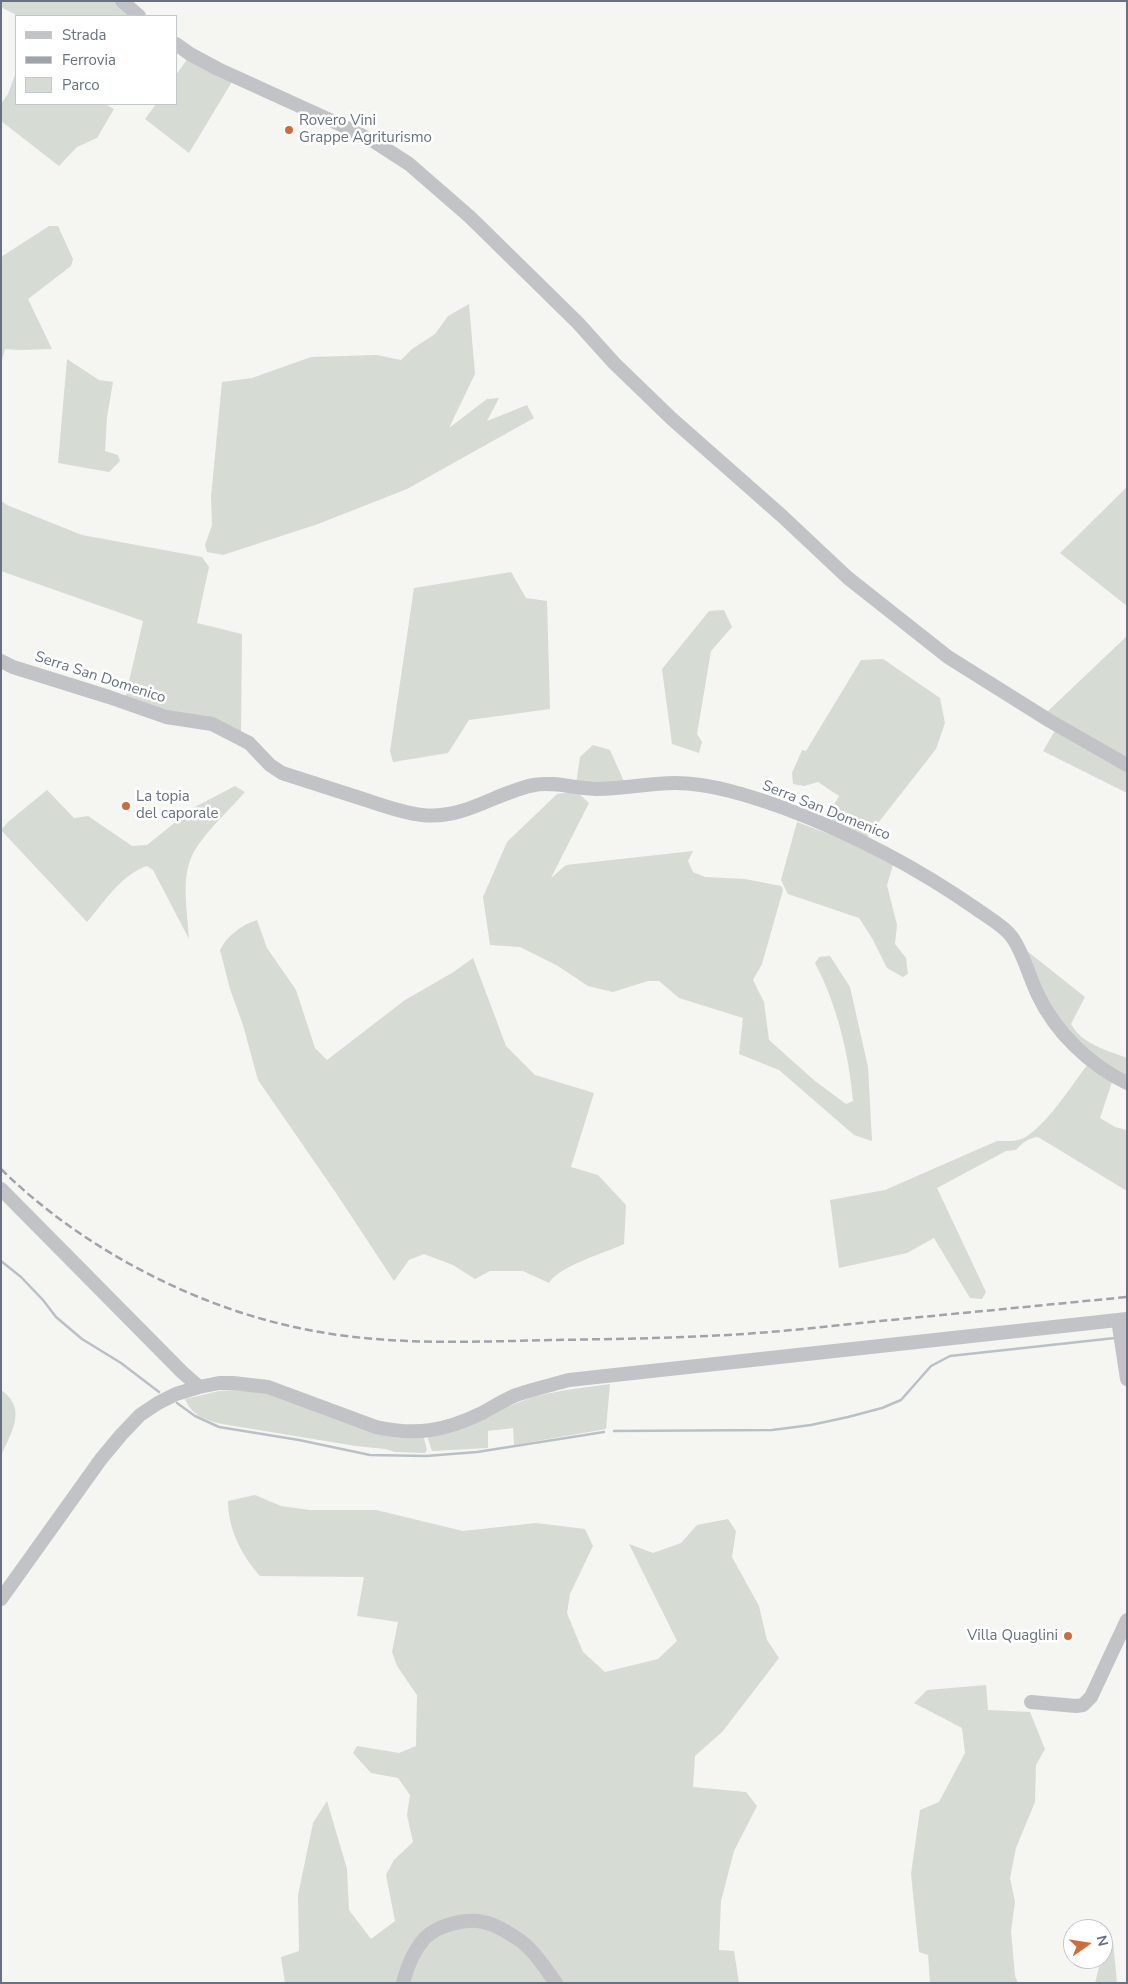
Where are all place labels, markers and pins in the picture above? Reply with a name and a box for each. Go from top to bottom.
place label: Rovero Vini Grappe Agriturismo [299,112,432,147]
marker: Rovero Vini Grappe Agriturismo [283,124,295,136]
place label: La topia del caporale [136,788,219,823]
marker: La topia del caporale [120,800,132,812]
place label: Villa Quaglini [967,1627,1058,1645]
marker: Villa Quaglini [1062,1630,1074,1642]

